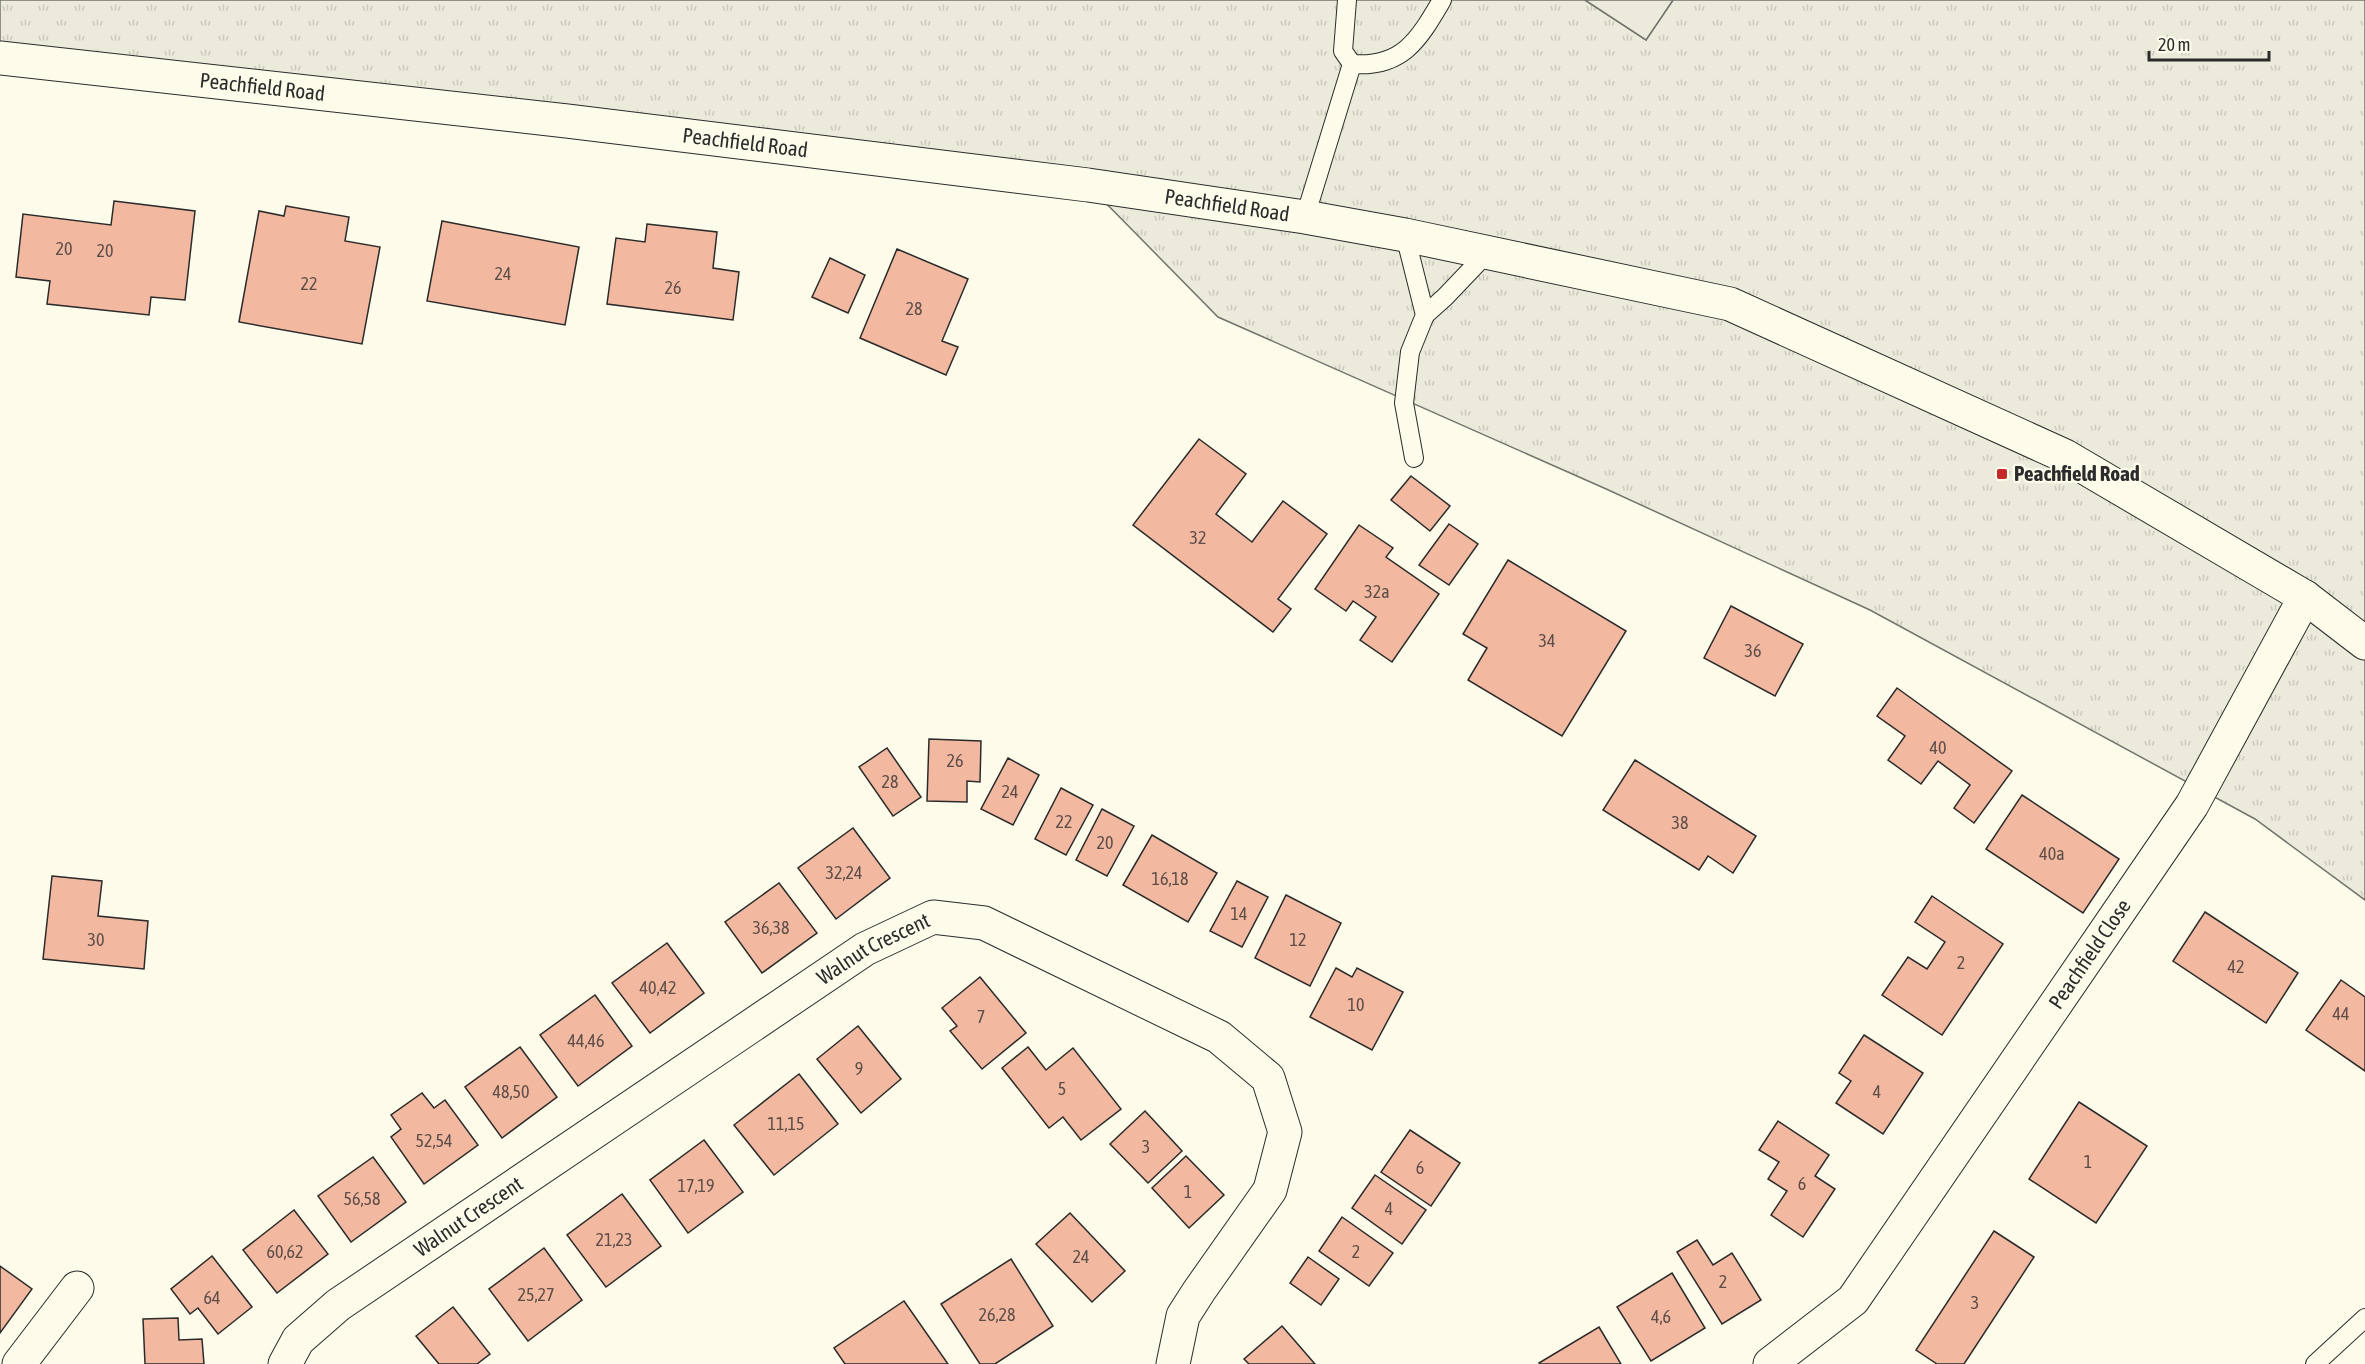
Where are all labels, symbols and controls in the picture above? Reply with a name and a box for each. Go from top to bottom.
scale bar [2149,24,2269,62]
text: 20 m [2158,34,2190,55]
street label: Peachfield Road [199,67,326,105]
street label: Peachfield Road [681,122,809,161]
street label: Peachfield Road [1163,183,1291,226]
house number: 20 [56,238,72,259]
house number: 20 [97,240,113,261]
house number: 24 [495,263,511,284]
house number: 22 [301,273,317,294]
house number: 26 [665,277,681,298]
house number: 28 [906,298,922,319]
place label: Peachfield Road [2014,461,2140,485]
marker: Peachfield Road [1995,467,2009,481]
house number: 32 [1190,527,1206,548]
house number: 32a [1364,581,1390,602]
house number: 34 [1539,630,1555,651]
house number: 36 [1745,640,1761,661]
house number: 40 [1930,737,1946,758]
house number: 26 [947,750,963,771]
house number: 28 [882,771,898,792]
house number: 24 [1002,781,1018,802]
house number: 22 [1056,811,1072,832]
house number: 38 [1672,812,1688,833]
house number: 20 [1097,832,1113,853]
house number: 40a [2039,843,2065,864]
house number: 32,24 [825,862,863,883]
house number: 16,18 [1151,868,1189,889]
street label: Peachfield Close [2043,894,2135,1013]
house number: 14 [1231,903,1247,924]
street label: Walnut Crescent [812,907,933,989]
house number: 36,38 [752,917,790,938]
house number: 30 [88,929,104,950]
house number: 12 [1290,929,1306,950]
house number: 2 [1957,952,1965,973]
house number: 42 [2228,956,2244,977]
house number: 40,42 [639,977,677,998]
house number: 10 [1348,994,1364,1015]
house number: 44 [2333,1003,2349,1024]
house number: 7 [977,1006,985,1027]
house number: 44,46 [567,1030,605,1051]
house number: 9 [855,1058,863,1079]
house number: 5 [1058,1078,1066,1099]
house number: 48,50 [492,1081,530,1102]
house number: 4 [1873,1081,1881,1102]
house number: 11,15 [767,1113,805,1134]
house number: 52,54 [415,1130,453,1151]
house number: 3 [1142,1136,1150,1157]
house number: 1 [2084,1151,2092,1172]
house number: 6 [1416,1157,1424,1178]
street label: Walnut Crescent [409,1171,527,1261]
house number: 6 [1798,1173,1806,1194]
house number: 17,19 [677,1175,715,1196]
house number: 1 [1184,1181,1192,1202]
house number: 56,58 [343,1188,381,1209]
house number: 4 [1385,1198,1393,1219]
house number: 21,23 [595,1229,633,1250]
house number: 60,62 [266,1241,304,1262]
house number: 2 [1352,1241,1360,1262]
house number: 24 [1073,1246,1089,1267]
house number: 2 [1719,1271,1727,1292]
house number: 25,27 [517,1284,555,1305]
house number: 64 [204,1287,220,1308]
house number: 3 [1971,1292,1979,1313]
house number: 26,28 [978,1304,1016,1325]
house number: 4,6 [1651,1306,1671,1327]

